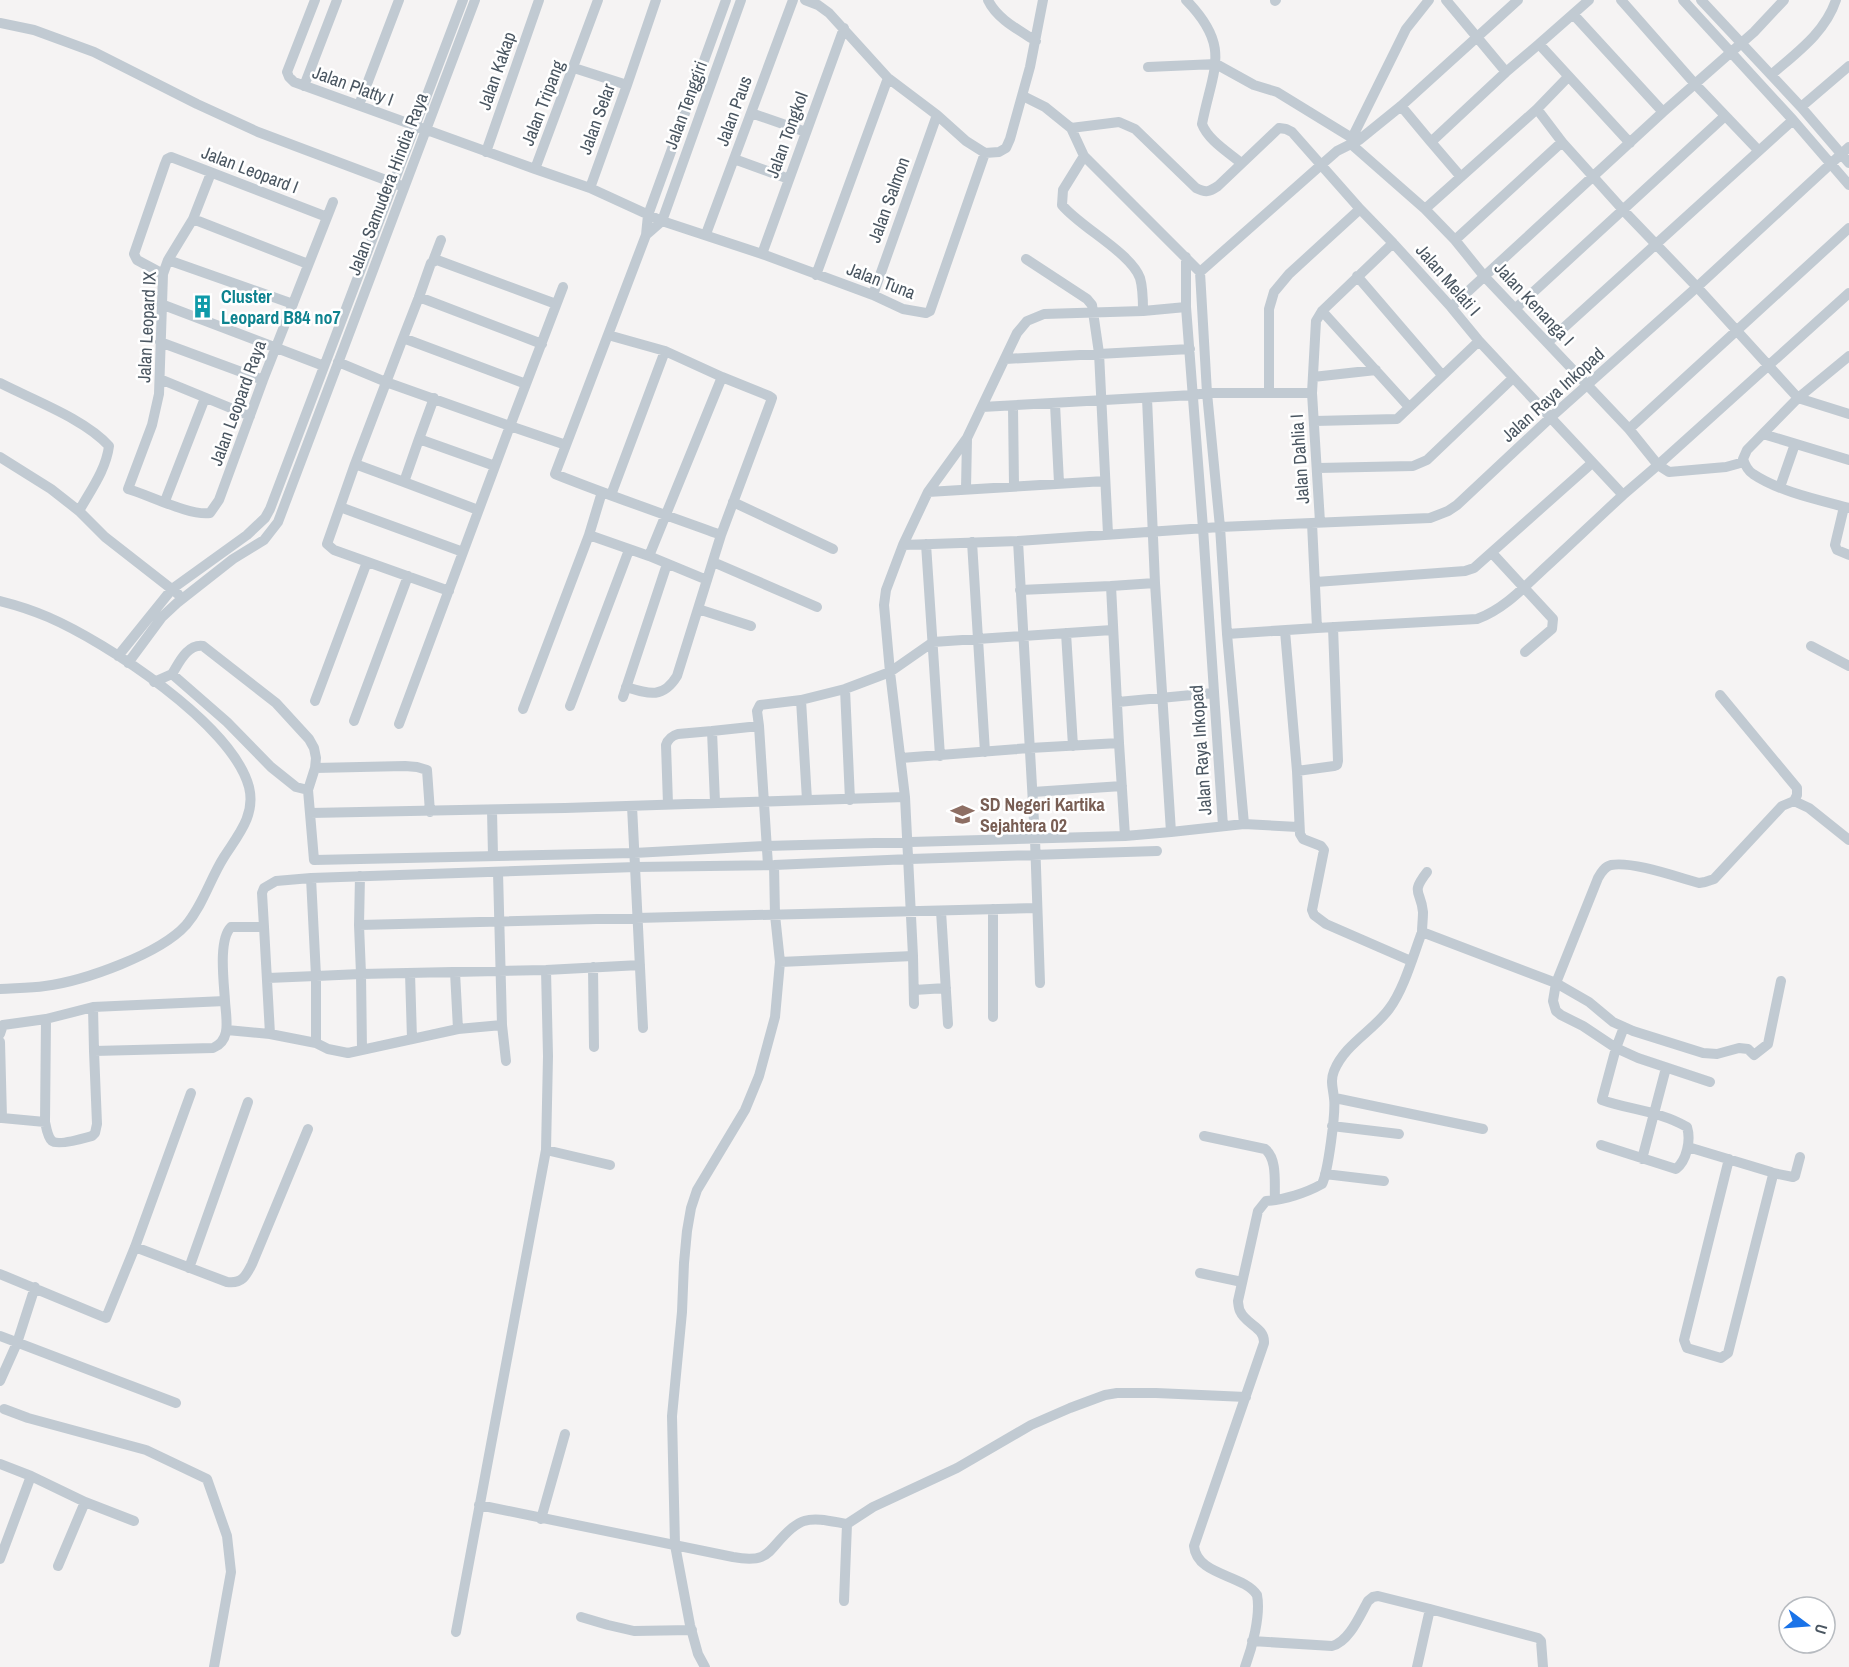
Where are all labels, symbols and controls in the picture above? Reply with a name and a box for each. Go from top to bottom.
street label: Jalan Kakap [471,28,522,113]
street label: Jalan Tripang [515,56,571,149]
street label: Jalan Tenggiri [658,57,713,153]
street label: Jalan Platty I [309,59,397,112]
street label: Jalan Paus [709,72,758,149]
street label: Jalan Selar [572,80,621,158]
street label: Jalan Tongkol [759,88,814,181]
street label: Jalan Samudera Hindia Raya [341,89,434,279]
street label: Jalan Leopard I [198,140,302,199]
street label: Jalan Salmon [861,154,916,246]
street label: Jalan Melati I [1410,238,1487,321]
street label: Jalan Tuna [843,256,919,305]
street label: Jalan Kenanga I [1489,256,1580,351]
street label: Jalan Leopard IX [131,270,162,383]
place label: Cluster Leopard B84 no7 [221,284,341,330]
building icon: Cluster Leopard B84 no7 [190,294,216,320]
street label: Jalan Leopard Raya [203,336,272,469]
street label: Jalan Raya Inkopad [1496,342,1610,448]
street label: Jalan Dahlia I [1284,413,1315,505]
street label: Jalan Raya Inkopad [1183,684,1218,816]
place label: SD Negeri Kartika Sejahtera 02 [980,792,1105,838]
school or university icon: SD Negeri Kartika Sejahtera 02 [949,802,975,828]
north arrow [1777,1595,1837,1655]
text: U [1810,1622,1833,1637]

